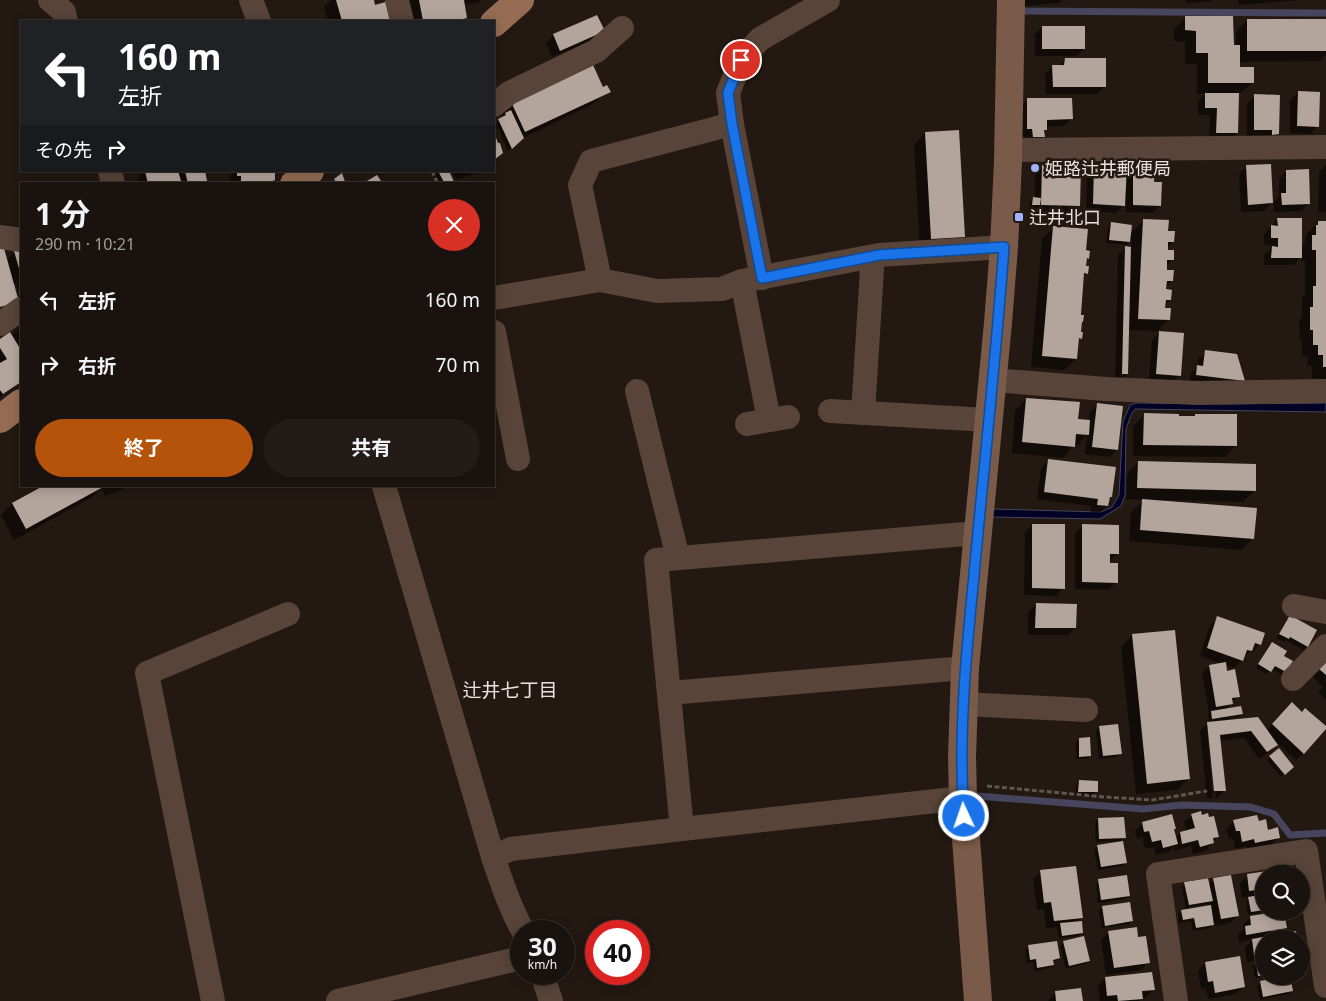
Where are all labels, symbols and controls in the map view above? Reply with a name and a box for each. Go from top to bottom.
text: 160 m [118,33,221,80]
pin [720,39,762,81]
icon: left [35,40,100,105]
icon: arrive [727,46,755,74]
text: 左折 [118,80,162,110]
icon: right [102,135,130,163]
text: その先 [35,137,92,163]
place label: 姫路辻井郵便局 [1045,156,1171,180]
marker: 姫路辻井郵便局 [1029,162,1041,174]
text: 1 分 [35,193,90,234]
button: close [428,199,480,251]
place label: 辻井北口 [1029,205,1101,229]
marker: 辻井北口 [1013,211,1025,223]
text: 290 m · 10:21 [35,233,135,255]
icon: left [35,286,63,314]
text: 160 m [425,287,480,313]
text: 左折 [78,288,116,314]
icon: right [35,351,63,379]
text: 70 m [436,352,480,378]
text: 右折 [78,353,116,379]
button: 終了 [35,419,253,477]
button: 共有 [263,419,480,477]
district label: 辻井七丁目 [462,677,558,703]
position arrow [937,789,989,841]
map controls [1255,865,1310,985]
button: search [1255,865,1310,920]
speed limit sign: 40 [585,920,650,985]
text: 30 [528,929,557,963]
button: layers [1255,930,1310,985]
text: km/h [528,956,557,973]

